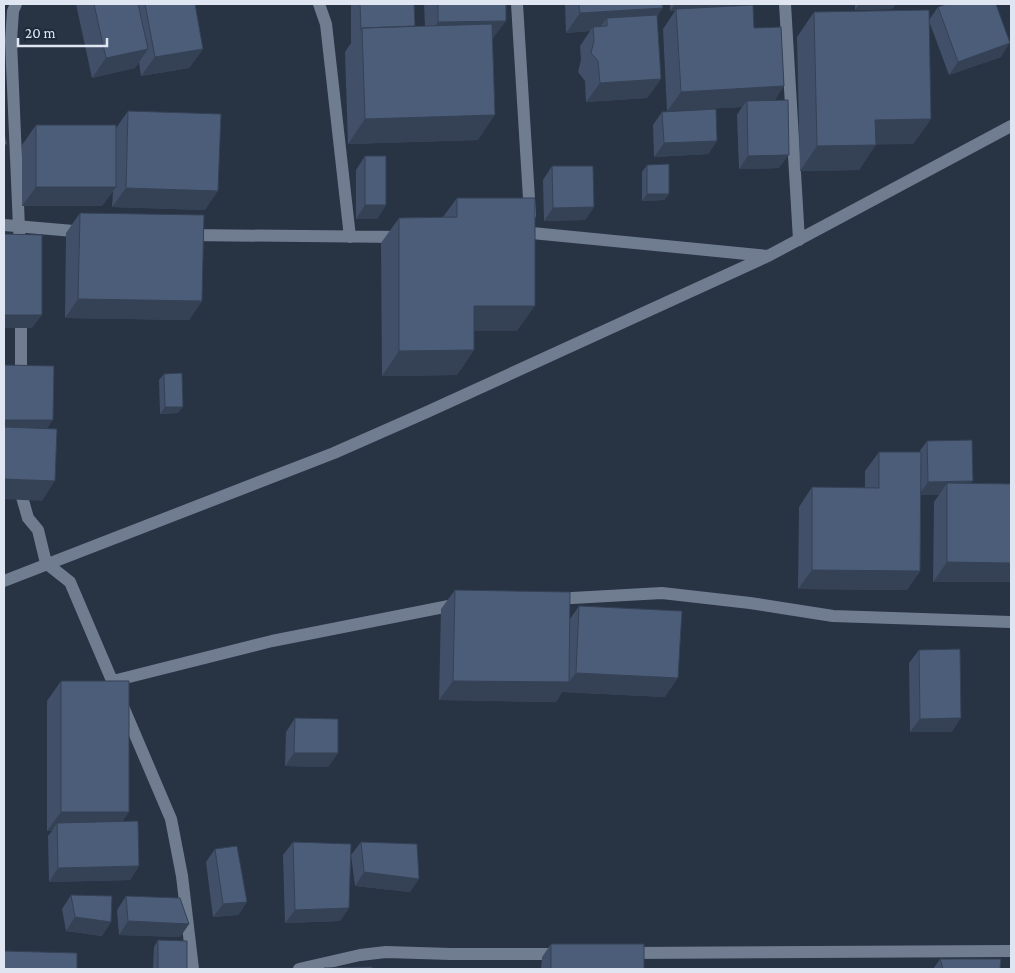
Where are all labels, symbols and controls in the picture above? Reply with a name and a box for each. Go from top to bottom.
scale bar [18,15,106,47]
text: 20 m [25,25,56,41]

